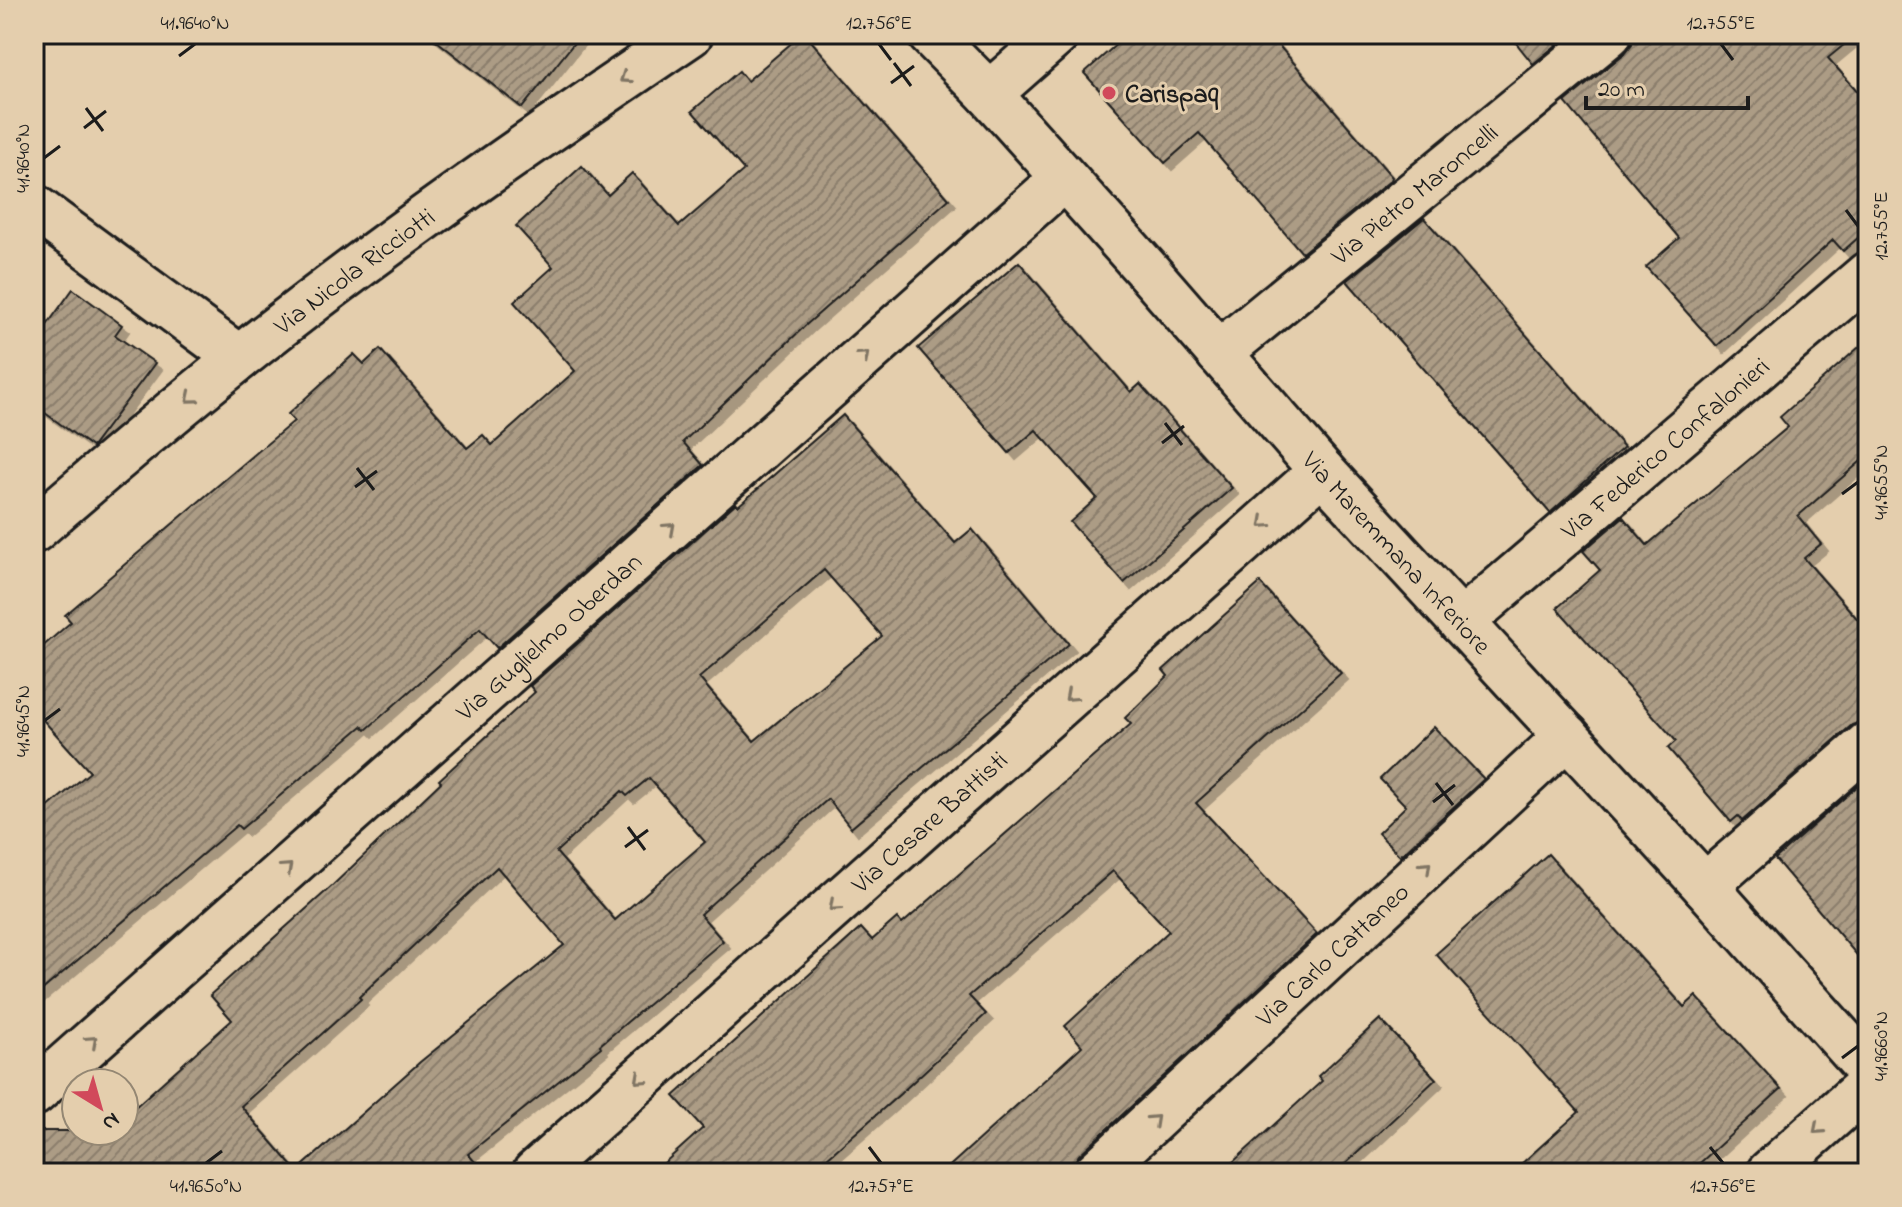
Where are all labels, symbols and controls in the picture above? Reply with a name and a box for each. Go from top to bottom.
text: 41.9640°N [160,10,230,39]
text: 12.756°E [846,10,912,39]
text: 12.755°E [1687,10,1755,39]
scale bar [1586,60,1748,110]
one-way arrow [620,68,634,83]
text: 20 m [1598,73,1645,108]
place label: Carispaq [1125,77,1218,115]
marker: Carispaq [1100,84,1118,102]
street label: Via Pietro Maroncelli [1323,116,1508,276]
text: 41.9640°N [10,123,39,193]
text: 12.755°E [1868,192,1897,260]
street label: Via Nicola Ricciotti [266,200,444,346]
street label: Via Federico Confalonieri [1553,350,1780,551]
one-way arrow [855,351,869,365]
one-way arrow [186,388,200,403]
street label: Via Maremmana Inferiore [1291,443,1499,665]
text: 41.9655°N [1868,444,1897,520]
one-way arrow [1258,513,1273,527]
one-way arrow [660,524,675,538]
street label: Via Guglielmo Oberdan [448,545,652,732]
text: 41.9645°N [10,685,39,757]
one-way arrow [1064,686,1079,700]
street label: Via Cesare Battisti [844,743,1018,905]
one-way arrow [1417,861,1431,876]
one-way arrow [277,864,292,878]
street label: Via Carlo Cattaneo [1248,875,1419,1038]
one-way arrow [829,897,843,911]
text: 41.9660°N [1868,1011,1897,1081]
one-way arrow [83,1036,98,1051]
north arrow [60,1067,140,1147]
one-way arrow [634,1069,649,1084]
text: N [95,1103,126,1138]
one-way arrow [1144,1115,1159,1129]
one-way arrow [1813,1120,1828,1134]
text: 41.9650°N [170,1173,242,1202]
text: 12.757°E [848,1173,914,1202]
text: 12.756°E [1690,1173,1756,1202]

